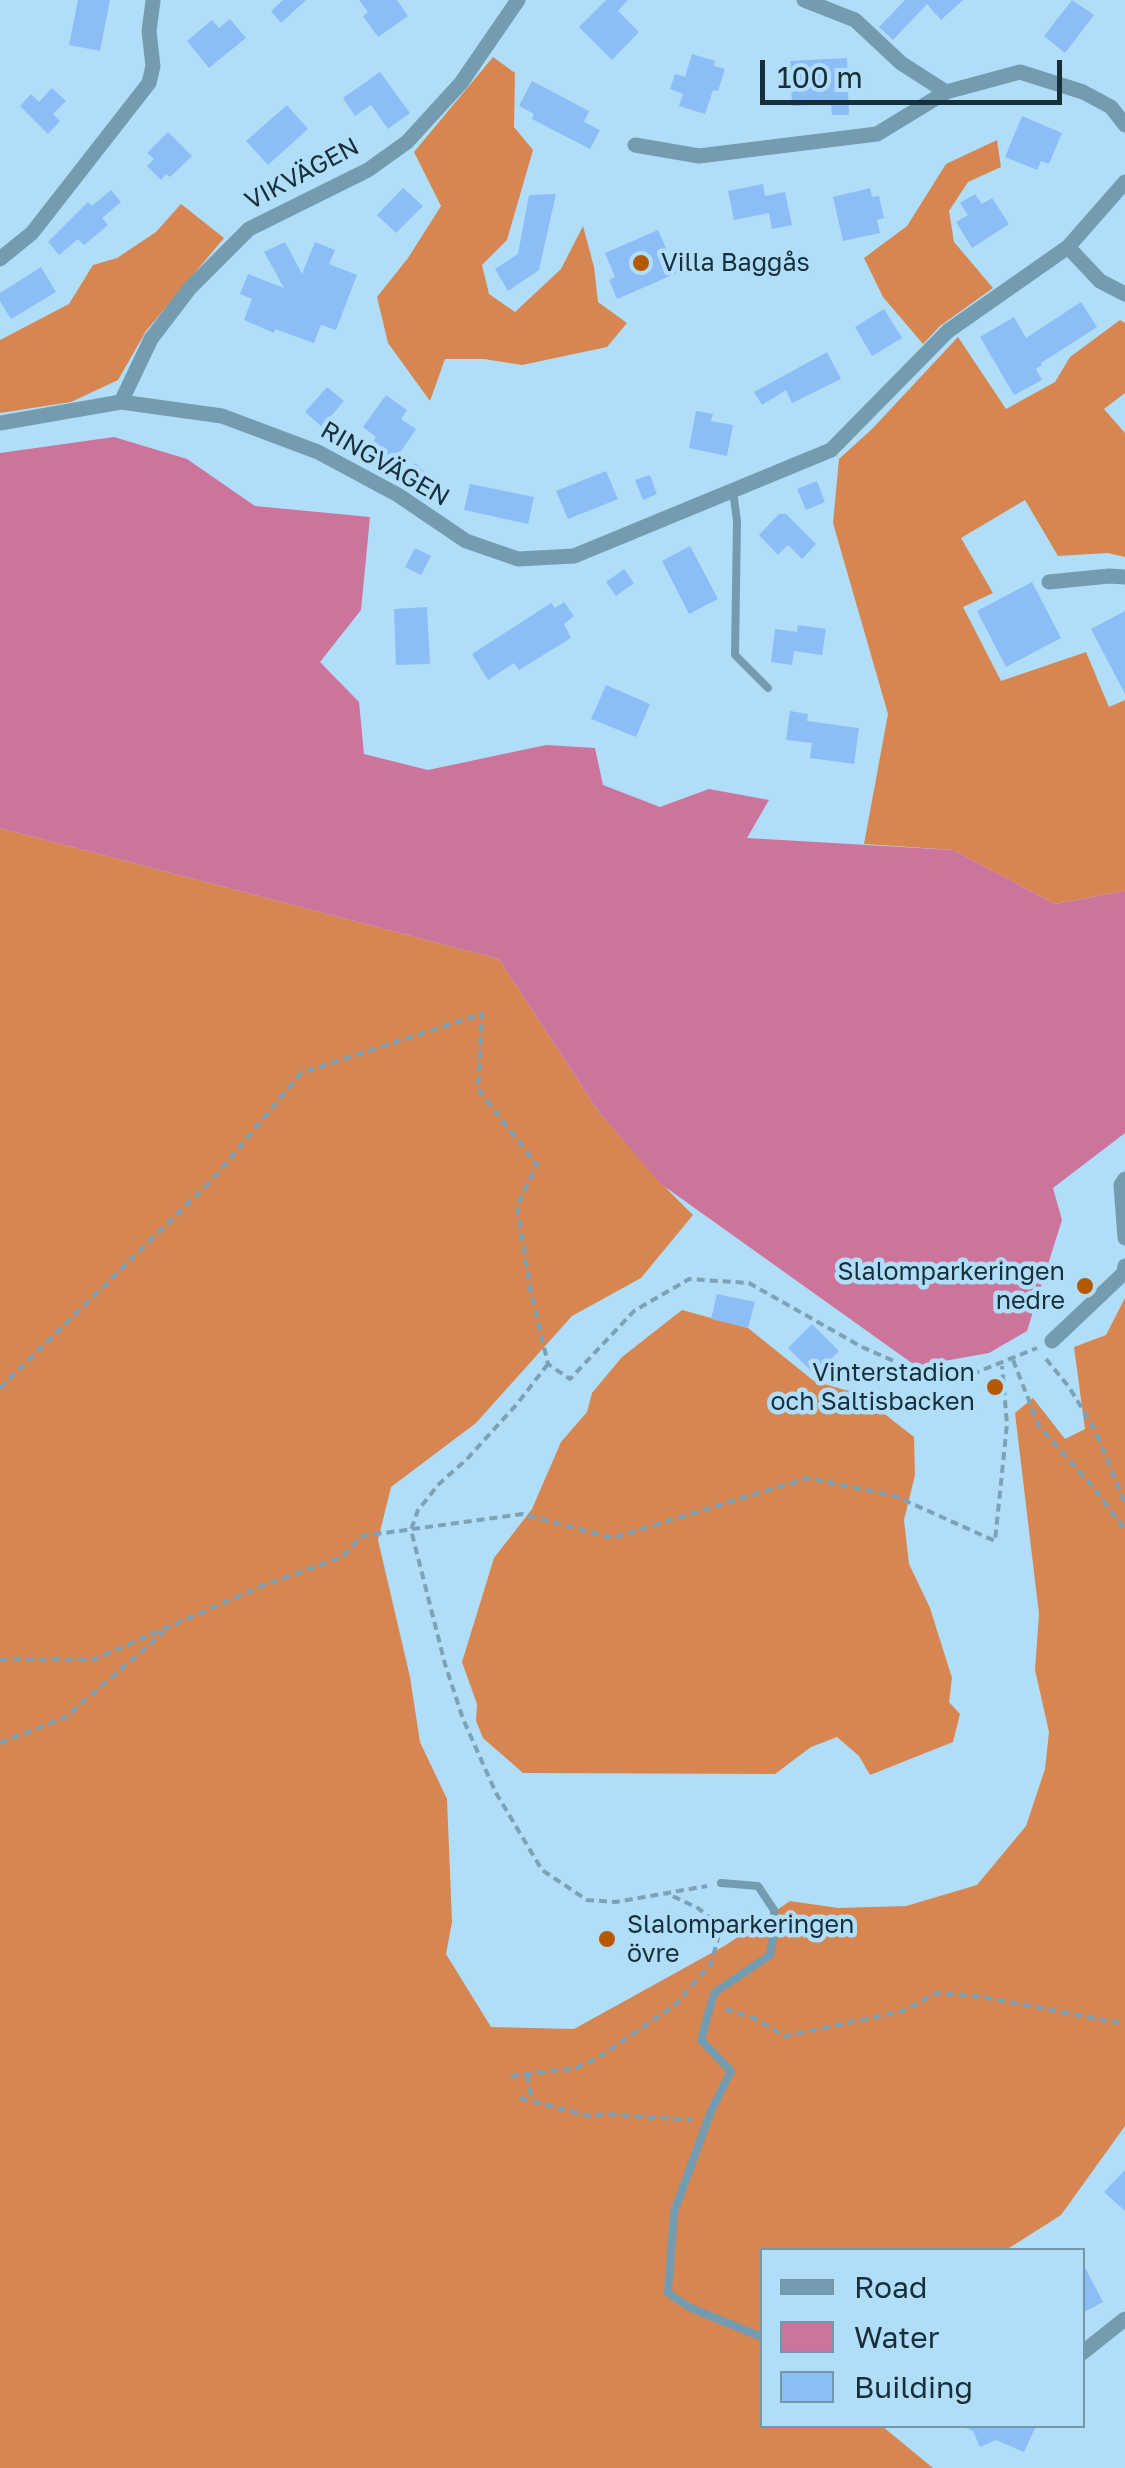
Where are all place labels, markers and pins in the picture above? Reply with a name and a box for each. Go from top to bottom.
place label: Villa Baggås [661,248,810,278]
marker: Villa Baggås [630,252,652,274]
place label: Slalomparkeringen nedre [838,1257,1065,1316]
marker: Slalomparkeringen nedre [1074,1275,1096,1297]
place label: Vinterstadion och Saltisbacken [771,1358,975,1417]
marker: Vinterstadion och Saltisbacken [984,1376,1006,1398]
place label: Slalomparkeringen övre [627,1910,854,1969]
marker: Slalomparkeringen övre [596,1928,618,1950]

